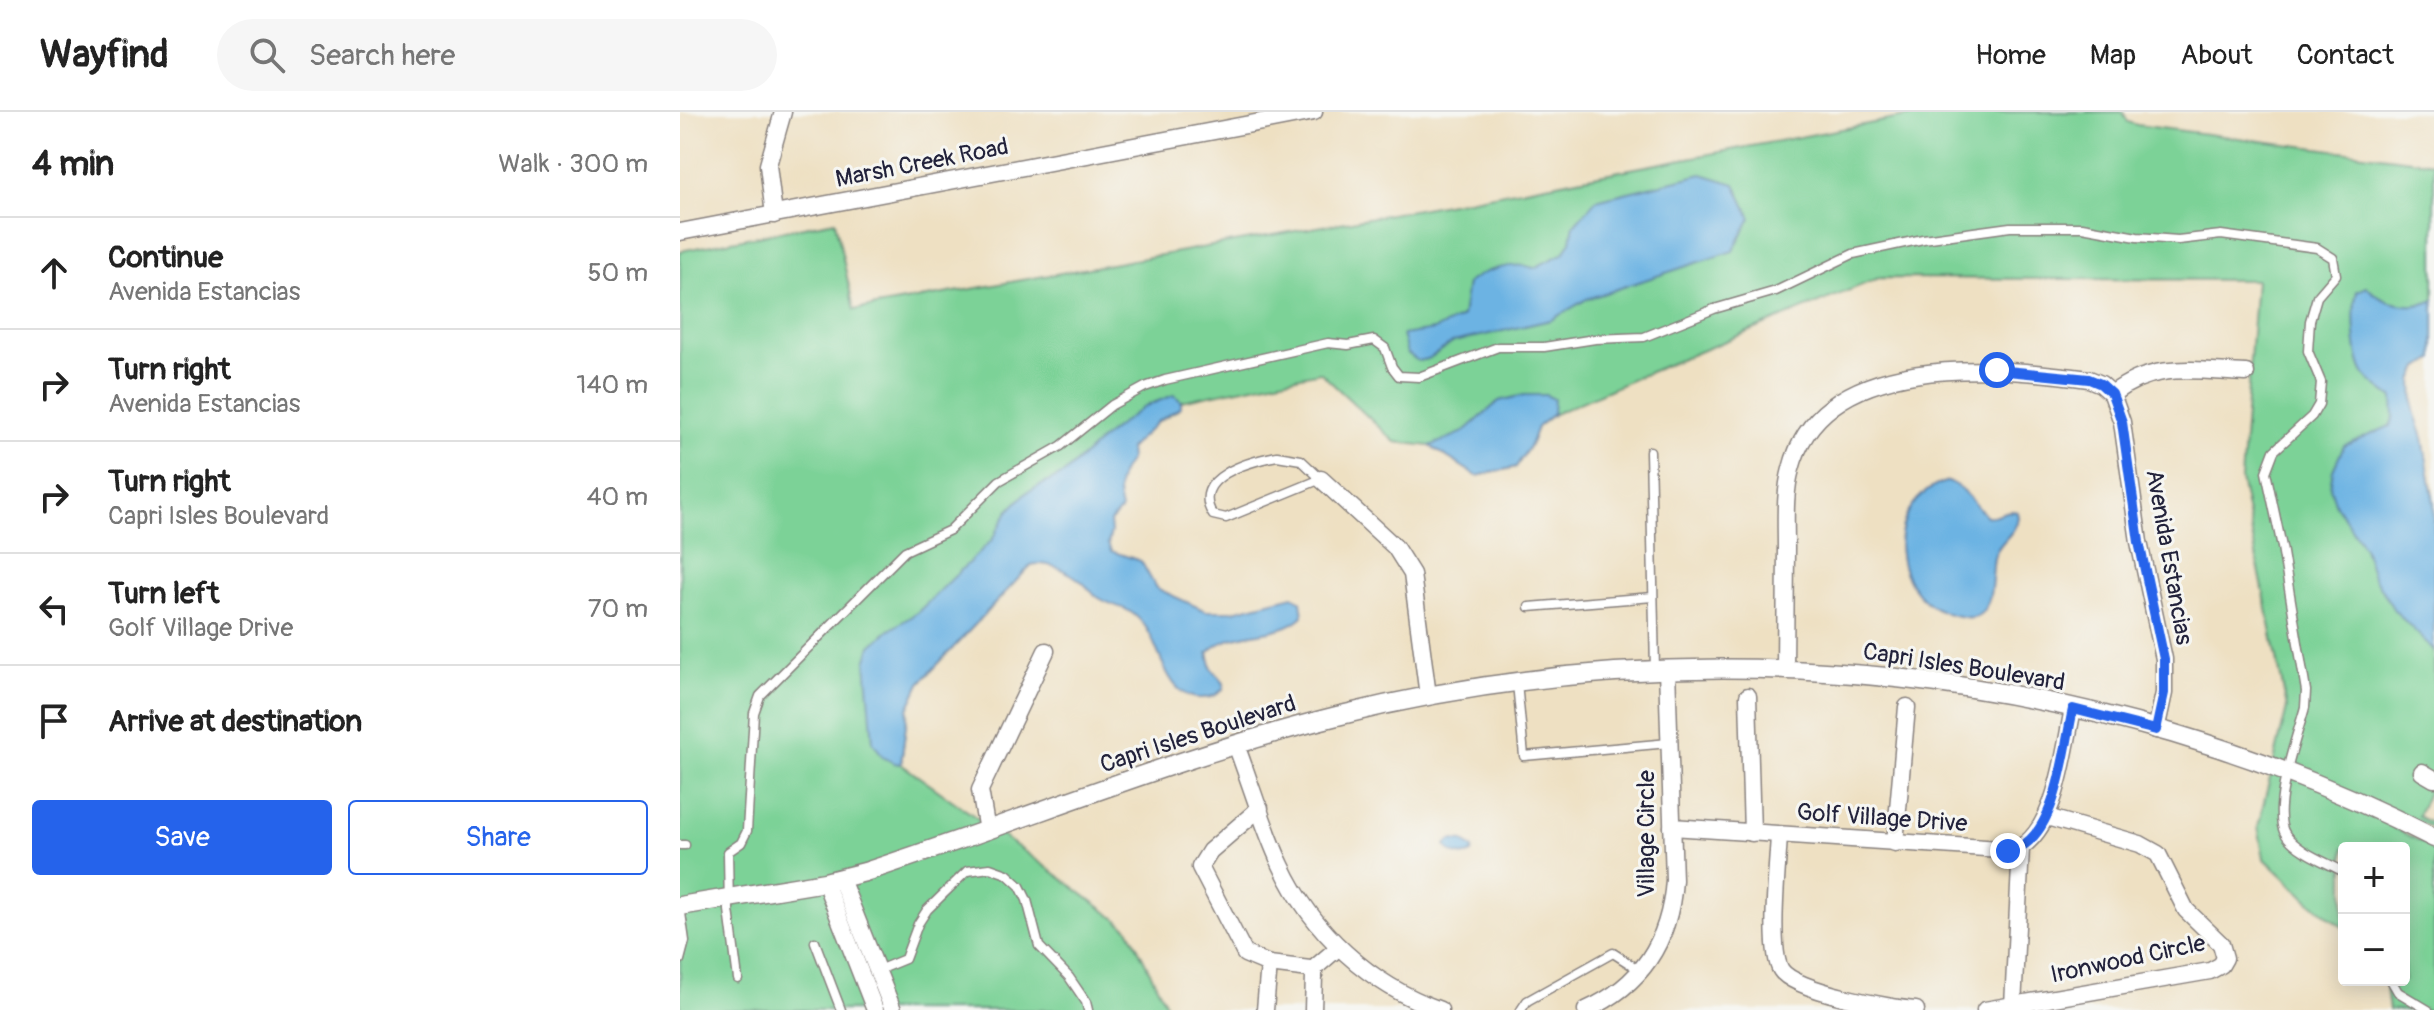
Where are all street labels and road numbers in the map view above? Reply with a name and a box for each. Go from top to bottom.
street label: Marsh Creek Road [833,132,1011,194]
street label: Avenida Estancias [2139,467,2199,647]
street label: Capri Isles Boulevard [1861,637,2067,697]
street label: Capri Isles Boulevard [1096,689,1300,779]
street label: Village Circle [1632,770,1661,898]
street label: Golf Village Drive [1796,798,1968,838]
street label: Ironwood Circle [2048,928,2208,990]

